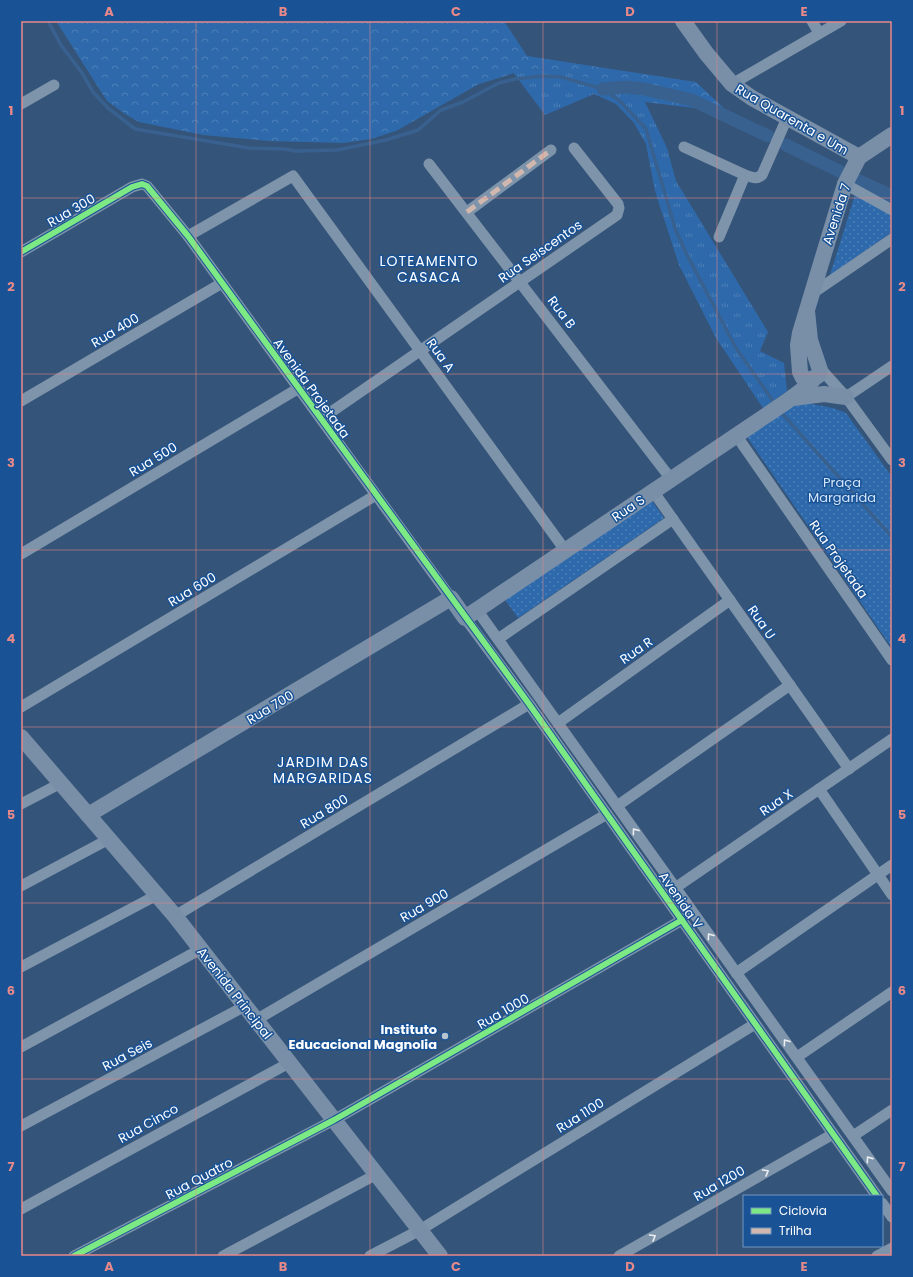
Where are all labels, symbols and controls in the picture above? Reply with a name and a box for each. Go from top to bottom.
text: A [104,2,114,21]
text: B [279,2,288,21]
text: C [451,2,461,21]
text: D [625,2,635,21]
text: E [800,2,808,21]
street label: Rua Quarenta e Um [732,79,852,160]
text: 1 [9,101,13,120]
text: 1 [900,101,904,120]
street label: Avenida 7 [818,181,855,247]
street label: Rua 300 [44,189,99,232]
street label: Rua Seiscentos [495,215,586,287]
district label: LOTEAMENTO CASACA [380,251,478,287]
text: 2 [7,277,15,296]
text: 2 [898,277,906,296]
street label: Rua B [543,292,580,333]
street label: Rua 400 [88,309,143,352]
street label: Avenida Projetada [269,334,354,442]
street label: Rua A [422,335,459,376]
street label: Rua 500 [126,438,181,481]
text: 3 [7,453,15,472]
text: 3 [898,453,906,472]
park label: Praça Margarida [808,473,876,507]
street label: Rua S [608,490,649,526]
street label: Rua Projetada [805,516,873,602]
street label: Rua 600 [165,568,220,611]
street label: Rua U [743,602,780,643]
text: 4 [7,629,16,648]
text: 4 [898,629,907,648]
street label: Rua R [616,632,657,669]
street label: Rua 700 [243,686,297,729]
district label: JARDIM DAS MARGARIDAS [273,752,373,788]
street label: Rua X [756,784,797,821]
street label: Rua 800 [297,790,352,833]
text: 5 [7,805,15,824]
text: 5 [898,805,906,824]
one-way arrow [633,828,640,835]
street label: Avenida V [654,868,707,933]
street label: Rua 900 [397,884,452,927]
one-way arrow [708,934,715,941]
street label: Avenida Principal [193,943,277,1043]
text: 6 [7,981,15,1000]
text: 6 [898,981,906,1000]
street label: Rua 1000 [474,989,533,1034]
place label: Instituto Educacional Magnolia [288,1020,437,1054]
marker: Instituto Educacional Magnolia [440,1031,450,1041]
street label: Rua Seis [99,1033,156,1076]
one-way arrow [783,1039,791,1046]
street label: Rua 1100 [553,1093,608,1138]
street label: Rua Cinco [115,1099,182,1148]
street label: Rua Quatro [162,1153,236,1204]
text: 7 [8,1157,15,1176]
one-way arrow [867,1157,874,1164]
text: 7 [899,1157,906,1176]
street label: Rua 1200 [690,1161,748,1206]
one-way arrow [762,1170,769,1177]
legend [743,1195,883,1247]
text: Ciclovia [779,1202,827,1219]
text: Trilha [779,1222,812,1239]
one-way arrow [649,1234,656,1241]
text: A [104,1257,114,1276]
text: B [279,1257,288,1276]
text: C [451,1257,461,1276]
text: D [625,1257,635,1276]
text: E [800,1257,808,1276]

